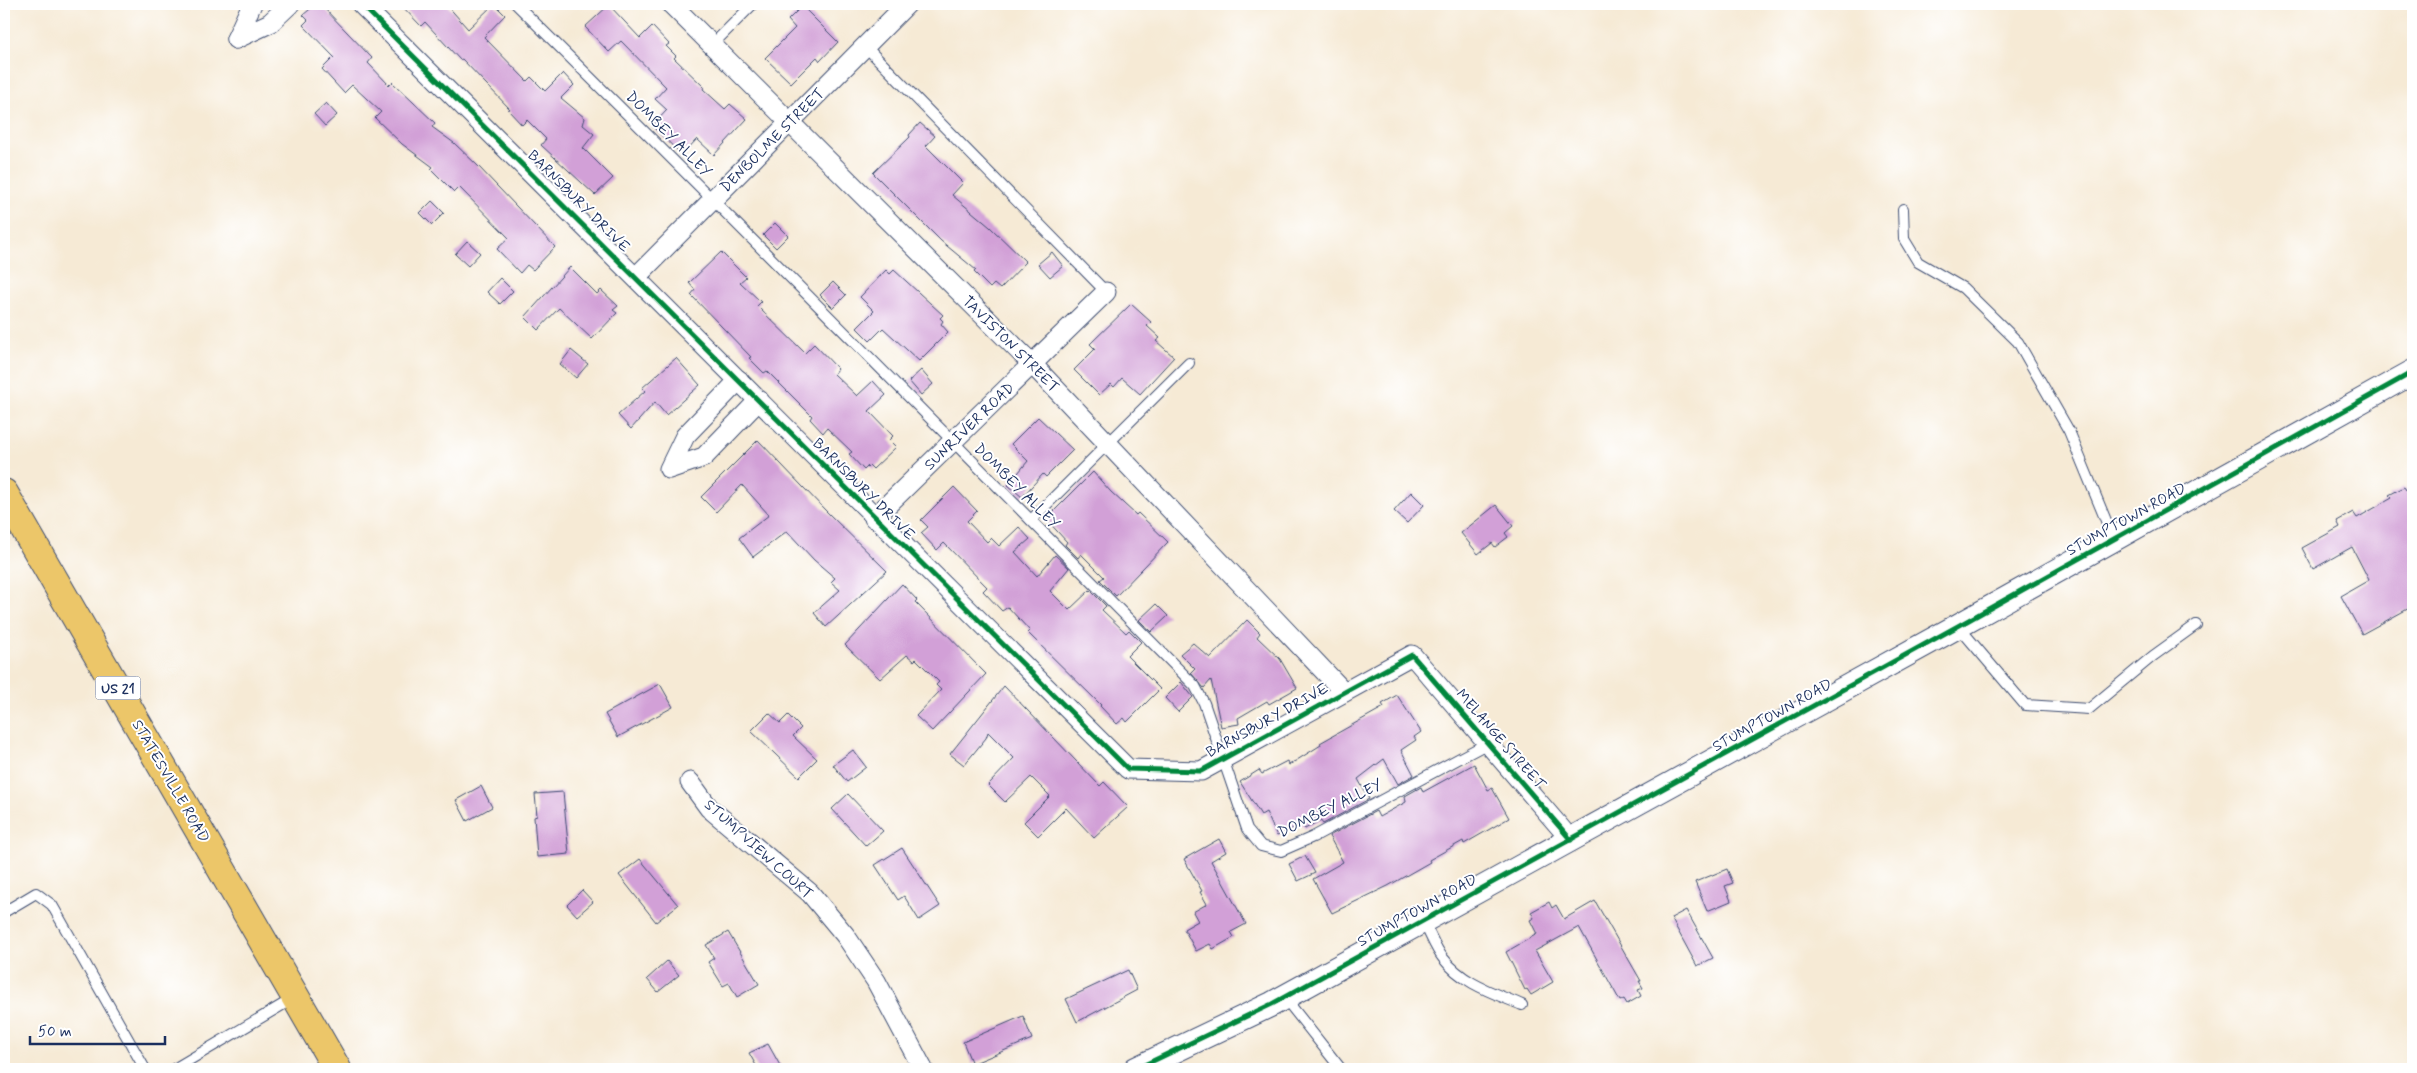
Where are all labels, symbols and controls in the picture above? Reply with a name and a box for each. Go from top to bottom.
street label: DENBOLME STREET [716,84,829,197]
street label: DOMBEY ALLEY [621,87,716,182]
street label: BARNSBURY DRIVE [523,146,634,257]
street label: TAVISTON STREET [958,292,1063,398]
street label: SUNRIVER ROAD [920,378,1019,475]
street label: BARNSBURY DRIVE [808,434,919,545]
street label: DOMBEY ALLEY [969,439,1064,534]
street label: STUMPTOWN ROAD [2063,479,2190,561]
street label: STUMPTOWN ROAD [1709,675,1836,757]
road number: US 21 [96,676,140,700]
street label: BARNSBURY DRIVE [1203,679,1333,763]
street label: MELANGE STREET [1451,685,1550,795]
street label: STATESVILLE ROAD [127,716,213,847]
street label: DOMBEY ALLEY [1275,775,1386,843]
street label: STUMPVIEW COURT [700,795,817,904]
street label: STUMPTOWN ROAD [1354,870,1481,952]
scale bar [30,1013,165,1045]
text: 50 m [38,1022,72,1042]

